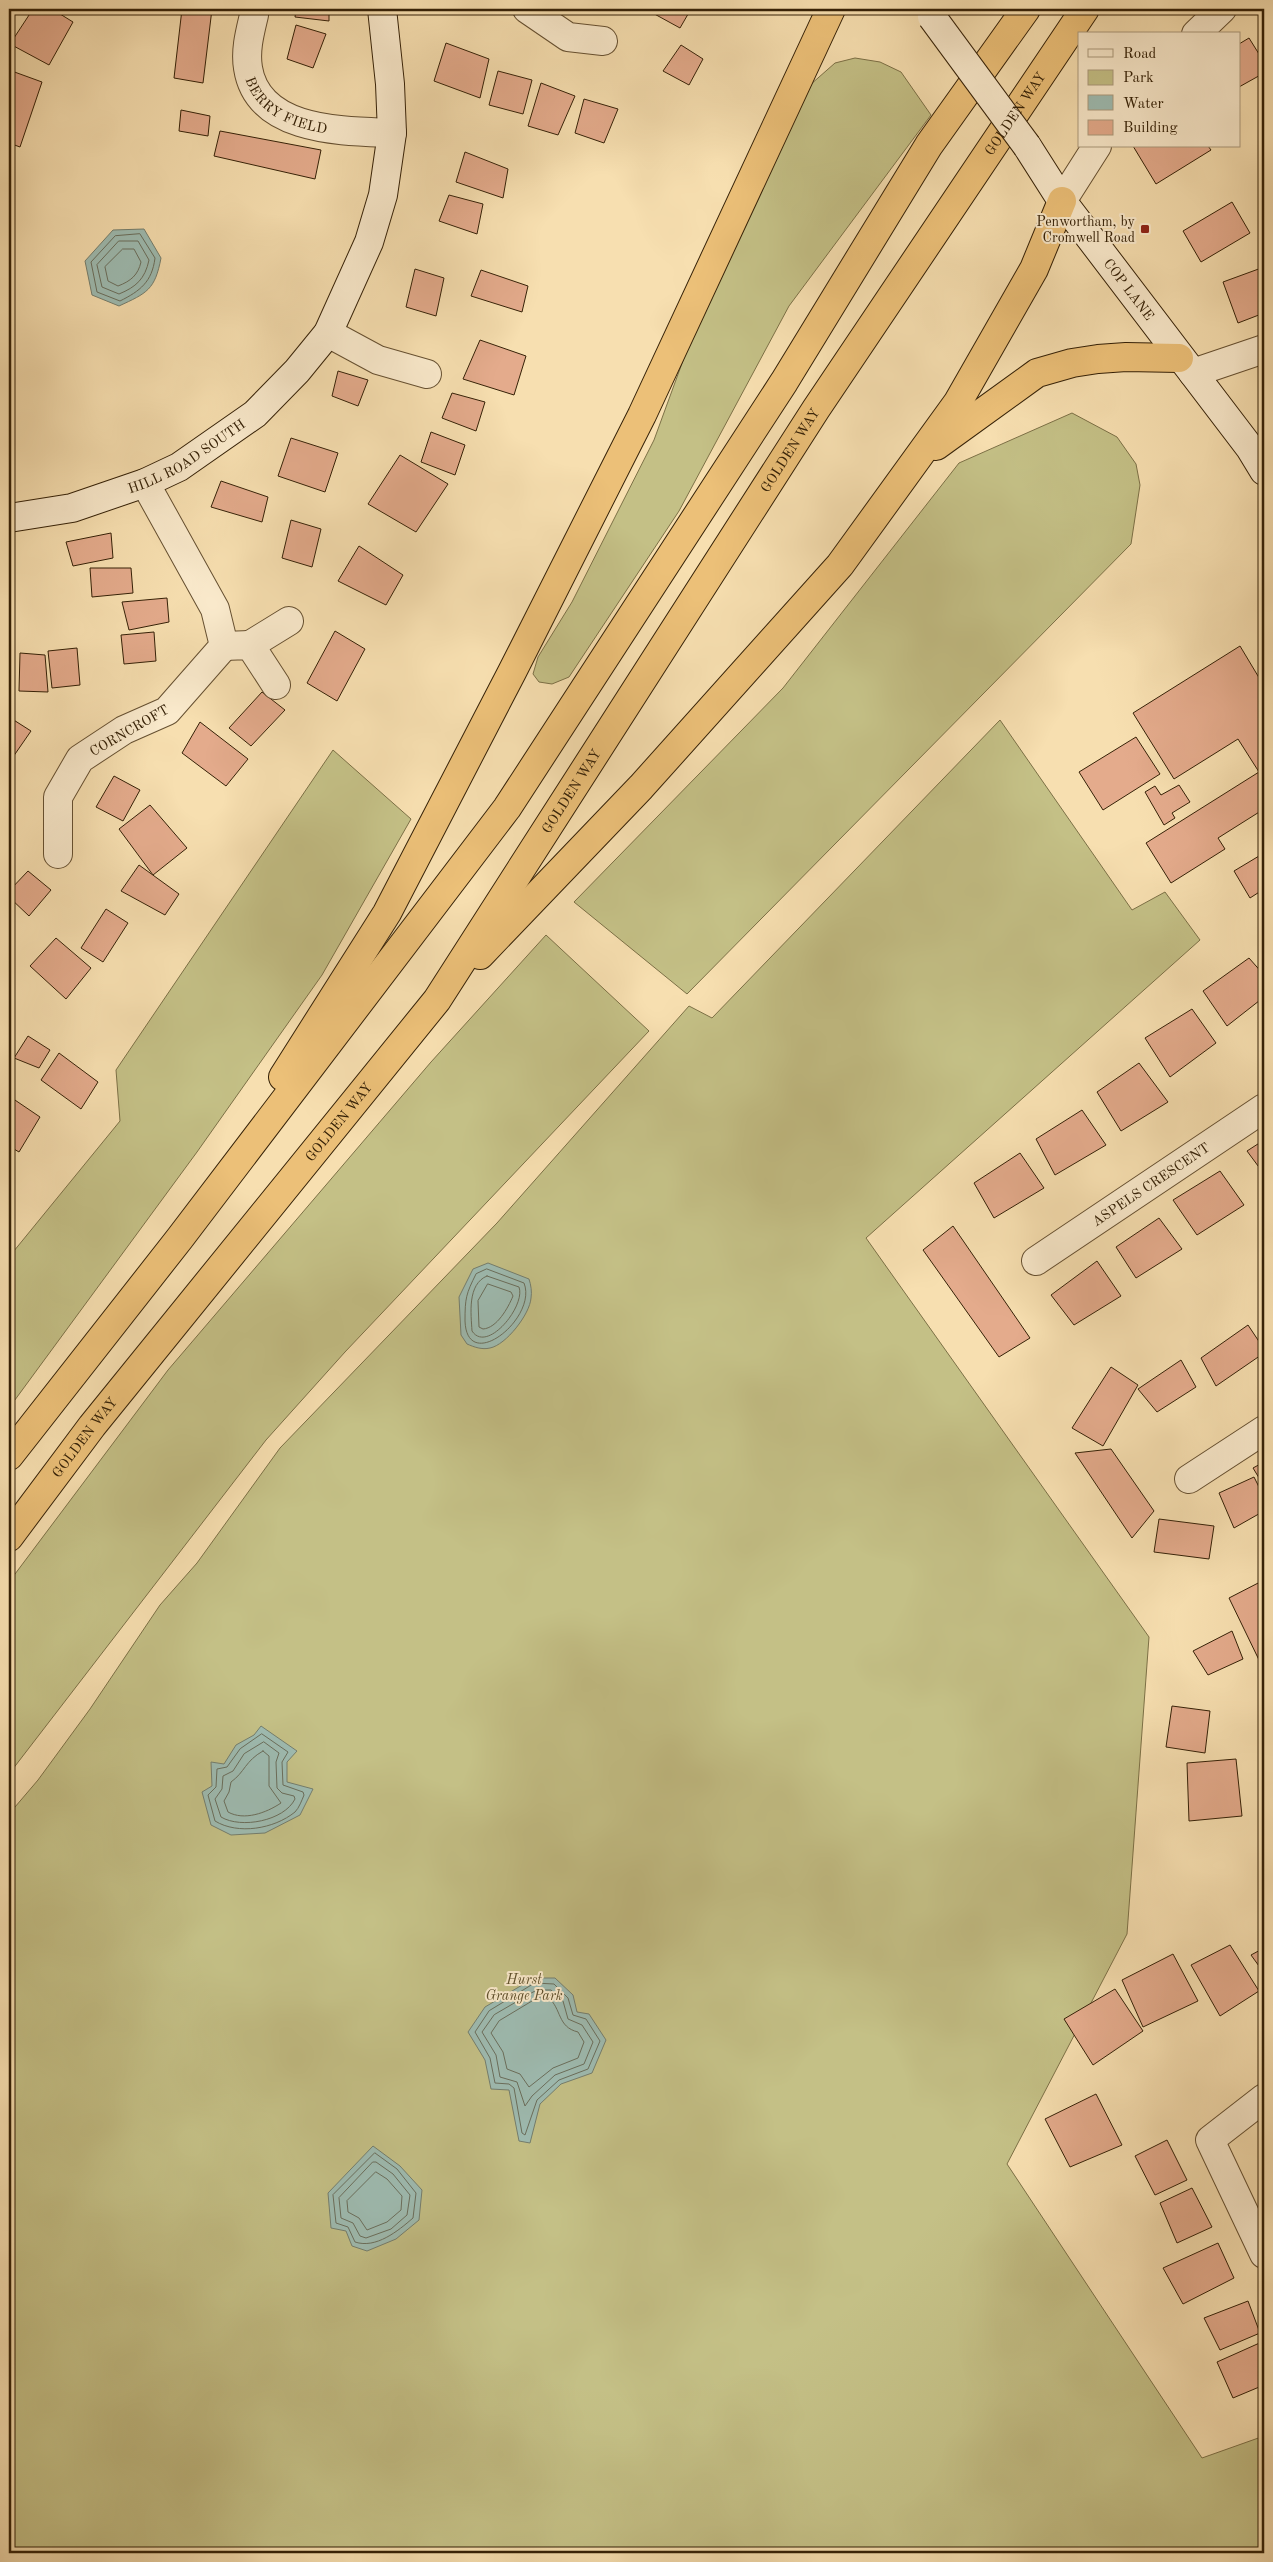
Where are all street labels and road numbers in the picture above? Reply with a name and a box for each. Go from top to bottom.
street label: GOLDEN WAY [983,70,1048,158]
street label: BERRY FIELD [242,75,328,136]
street label: COP LANE [1101,256,1156,323]
street label: GOLDEN WAY [758,406,822,495]
street label: HILL ROAD SOUTH [126,417,248,496]
street label: CORNCROFT [88,703,171,759]
street label: GOLDEN WAY [540,747,604,836]
street label: GOLDEN WAY [303,1080,375,1164]
street label: ASPELS CRESCENT [1090,1141,1212,1229]
street label: GOLDEN WAY [50,1395,120,1480]

